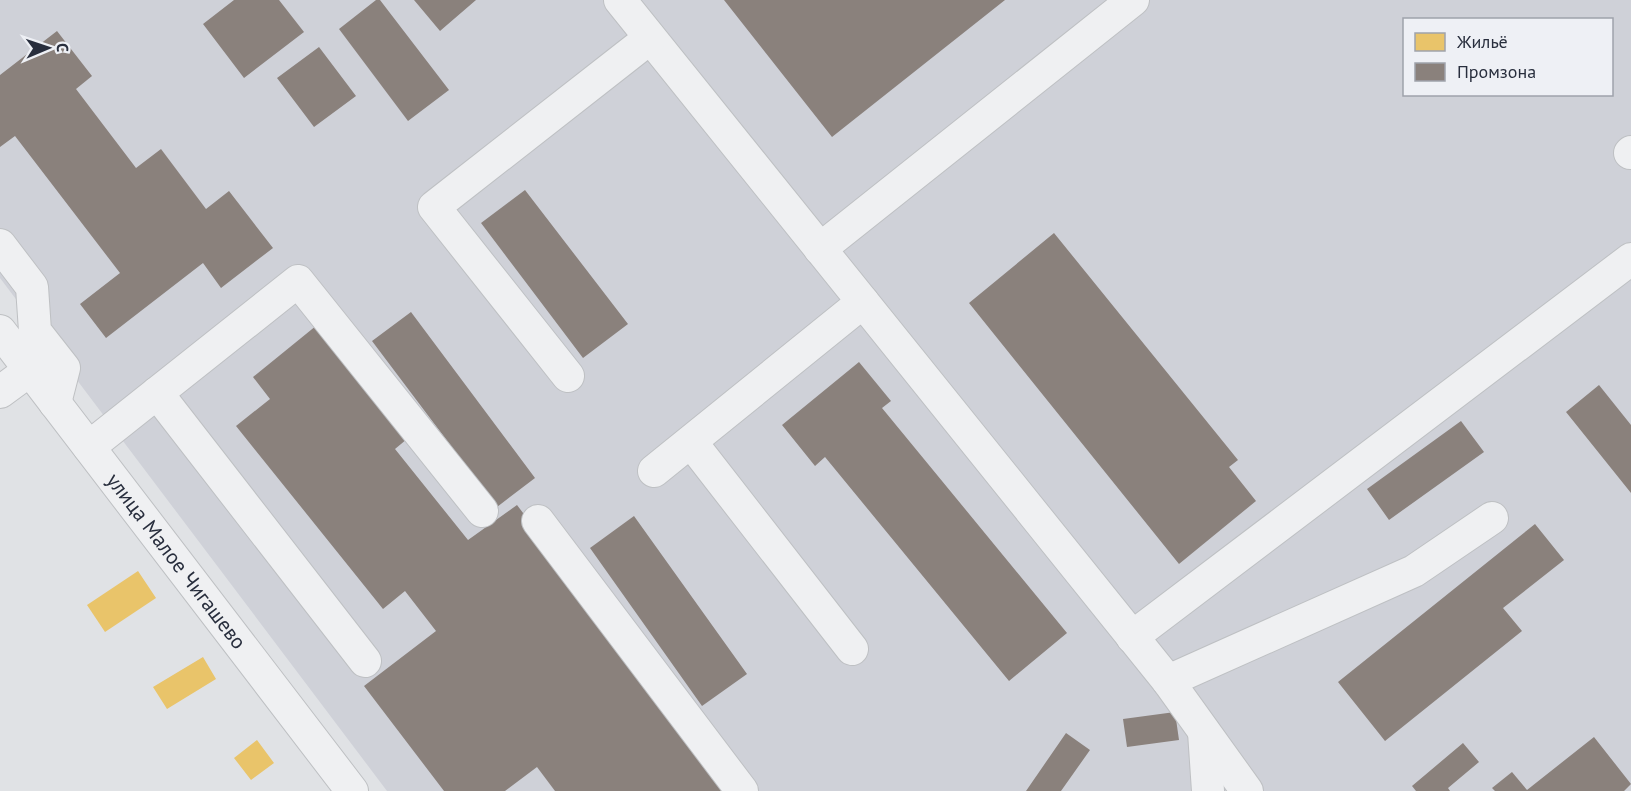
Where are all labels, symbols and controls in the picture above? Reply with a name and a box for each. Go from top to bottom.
north arrow [18,18,78,78]
legend [1403,18,1613,96]
text: Жильё [1456,30,1508,53]
text: С [53,43,73,52]
text: Промзона [1457,60,1536,83]
street label: улица Малое Чигашево [101,468,253,654]

